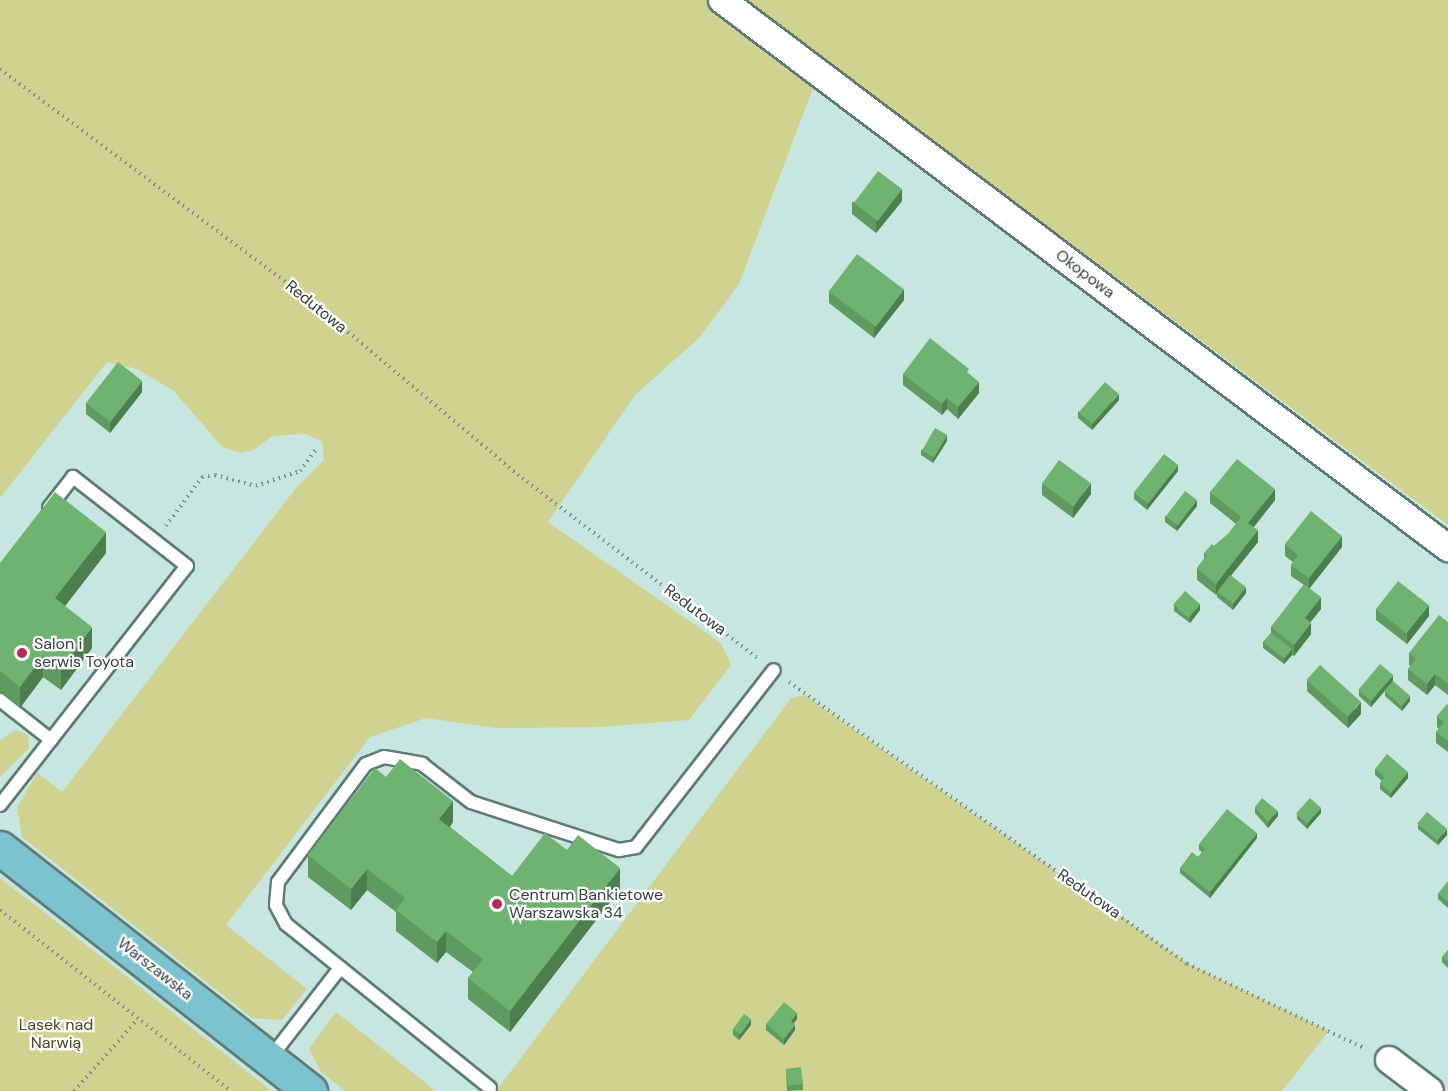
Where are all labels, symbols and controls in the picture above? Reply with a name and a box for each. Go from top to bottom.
street label: Okopowa [1052,246,1118,302]
street label: Redutowa [282,277,350,337]
street label: Redutowa [660,580,730,640]
place label: Salon i serwis Toyota [34,634,134,672]
marker: Salon i serwis Toyota [15,646,29,660]
street label: Redutowa [1054,865,1124,923]
place label: Centrum Bankietowe Warszawska 34 [509,885,663,923]
marker: Centrum Bankietowe Warszawska 34 [490,897,504,911]
street label: Warszawska [114,934,196,1004]
park label: Lasek nad Narwią [19,1015,93,1053]

